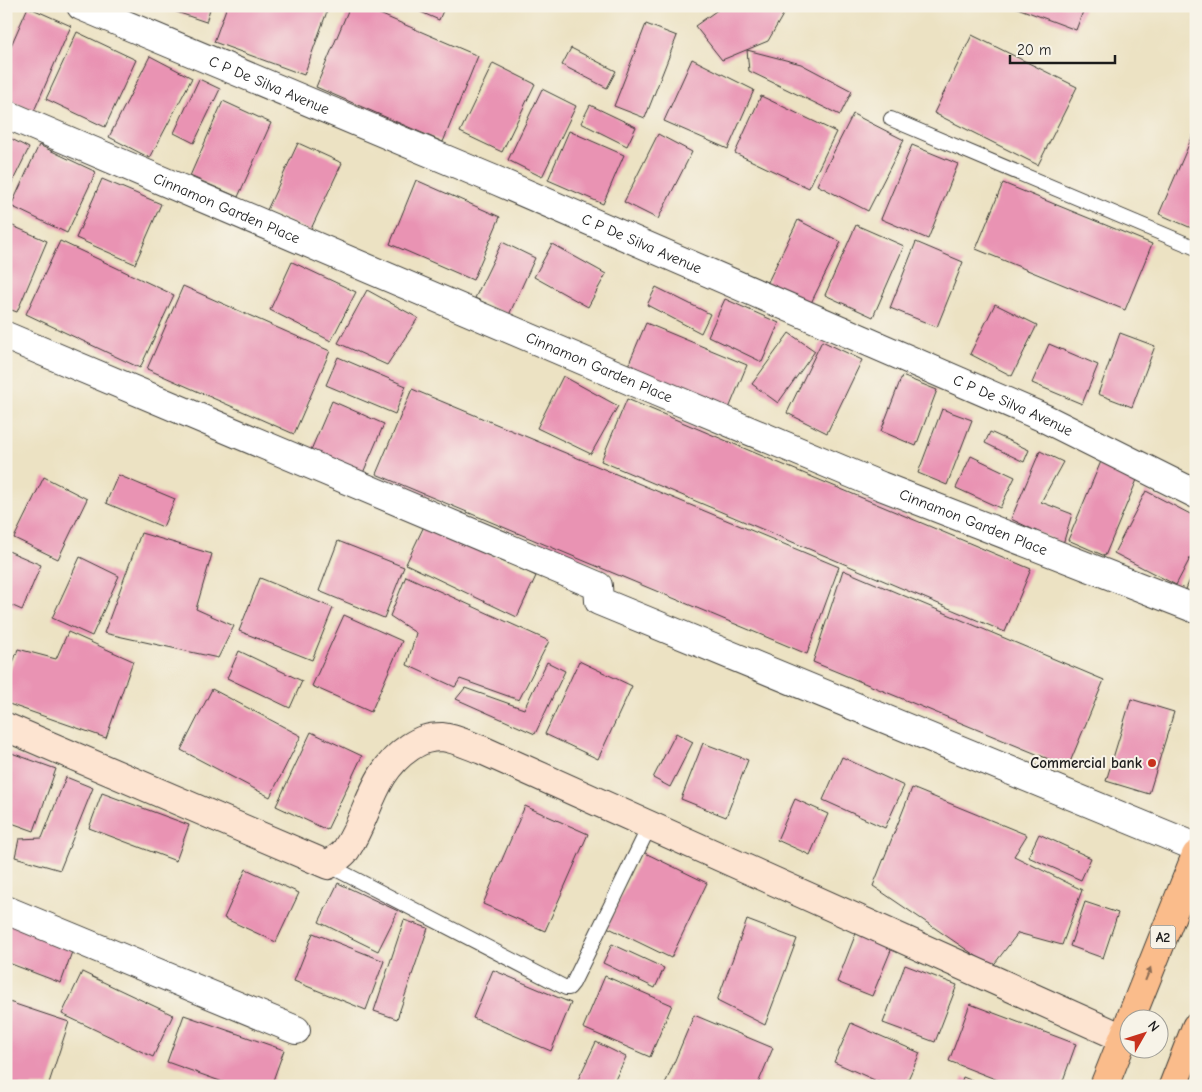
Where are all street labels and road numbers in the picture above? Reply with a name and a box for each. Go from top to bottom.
street label: C P De Silva Avenue [206,52,332,119]
street label: Cinnamon Garden Place [151,169,303,248]
street label: C P De Silva Avenue [579,210,705,278]
street label: Cinnamon Garden Place [523,328,676,407]
street label: C P De Silva Avenue [951,371,1076,440]
street label: Cinnamon Garden Place [897,485,1051,559]
road number: A2 [1150,926,1176,949]

